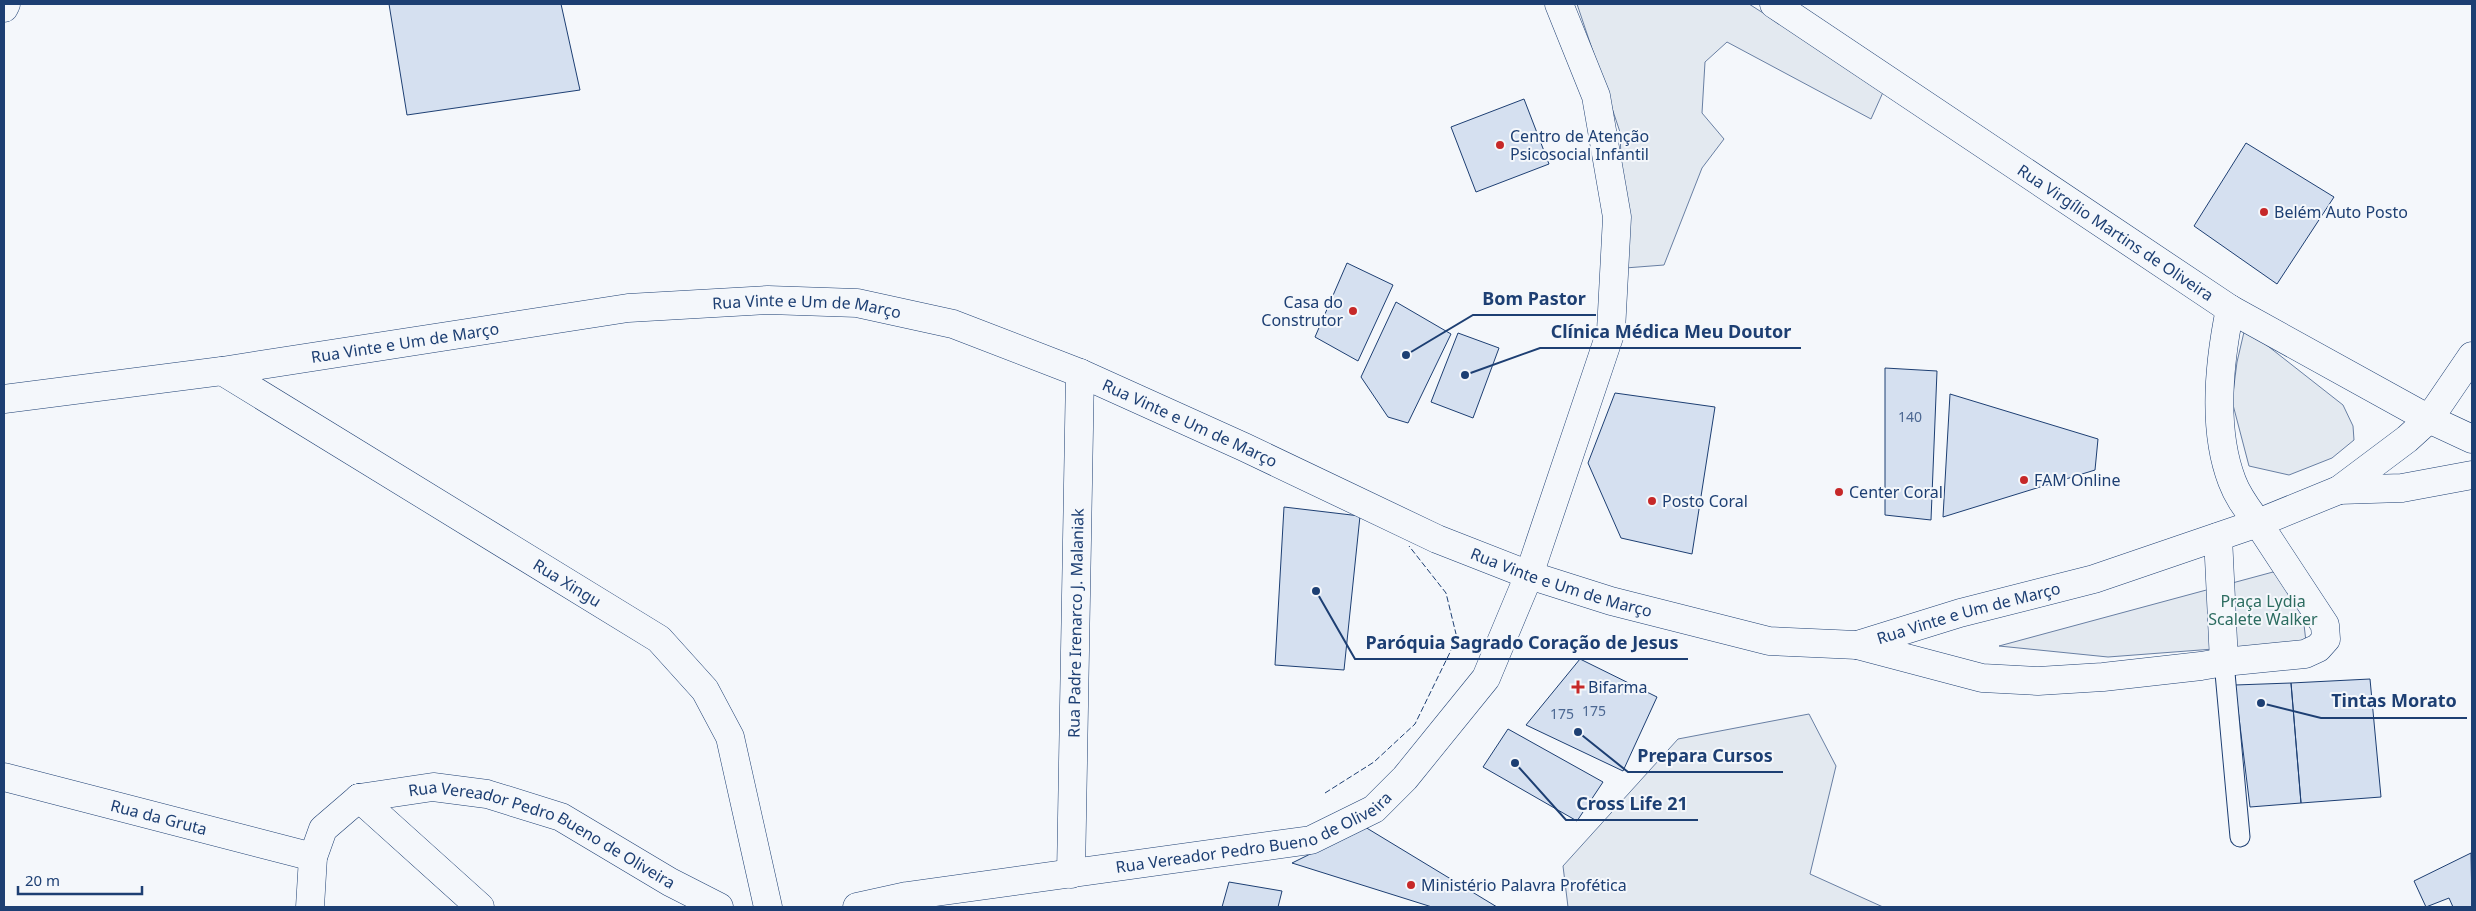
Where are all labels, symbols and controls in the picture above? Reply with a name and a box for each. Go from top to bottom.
place label: Centro de Atenção Psicosocial Infantil [1510,125,1649,165]
marker: Centro de Atenção Psicosocial Infantil [1494,139,1506,151]
street label: Rua Virgílio Martins de Oliveira [2013,159,2218,306]
place label: Belém Auto Posto [2274,201,2408,223]
marker: Belém Auto Posto [2258,206,2270,218]
callout: Bom Pastor [1473,282,1596,315]
text: Bom Pastor [1482,286,1586,310]
street label: Rua Vinte e Um de Março [712,289,903,323]
place label: Casa do Construtor [1261,291,1343,331]
marker: Casa do Construtor [1347,305,1359,317]
callout: Clínica Médica Meu Doutor [1540,315,1801,348]
street label: Rua Vinte e Um de Março [310,317,501,368]
text: Clínica Médica Meu Doutor [1551,319,1791,343]
street label: Rua Vinte e Um de Março [1099,374,1281,472]
house number: 140 [1898,407,1922,426]
place label: FAM Online [2034,469,2120,491]
marker: FAM Online [2018,474,2030,486]
place label: Center Coral [1849,481,1943,503]
marker: Center Coral [1833,486,1845,498]
place label: Posto Coral [1662,490,1748,512]
marker: Posto Coral [1646,495,1658,507]
street label: Rua Padre Irenarco J. Malaniak [1062,508,1089,738]
street label: Rua Vinte e Um de Março [1467,542,1654,622]
street label: Rua Xingu [529,553,605,612]
street label: Rua Vinte e Um de Março [1874,577,2063,649]
park label: Praça Lydia Scalete Walker [2208,590,2318,630]
callout: Paróquia Sagrado Coração de Jesus [1355,626,1688,659]
text: Paróquia Sagrado Coração de Jesus [1365,630,1679,654]
place label: Bifarma [1588,676,1648,698]
marker: Bifarma [1572,681,1584,693]
callout: Tintas Morato [2321,685,2467,718]
text: Tintas Morato [2331,688,2457,712]
house number: 175 [1582,701,1606,720]
house number: 175 [1550,704,1574,723]
callout: Prepara Cursos [1628,739,1783,772]
text: Prepara Cursos [1637,743,1773,767]
street label: Rua Vereador Pedro Bueno de Oliveira [407,776,679,894]
street label: Rua Vereador Pedro Bueno de Oliveira [1114,787,1396,878]
callout: Cross Life 21 [1566,787,1698,820]
text: Cross Life 21 [1576,791,1688,815]
street label: Rua da Gruta [108,794,210,840]
scale bar [18,864,141,896]
text: 20 m [25,870,60,890]
place label: Ministério Palavra Profética [1421,874,1627,896]
marker: Ministério Palavra Profética [1405,879,1417,891]

